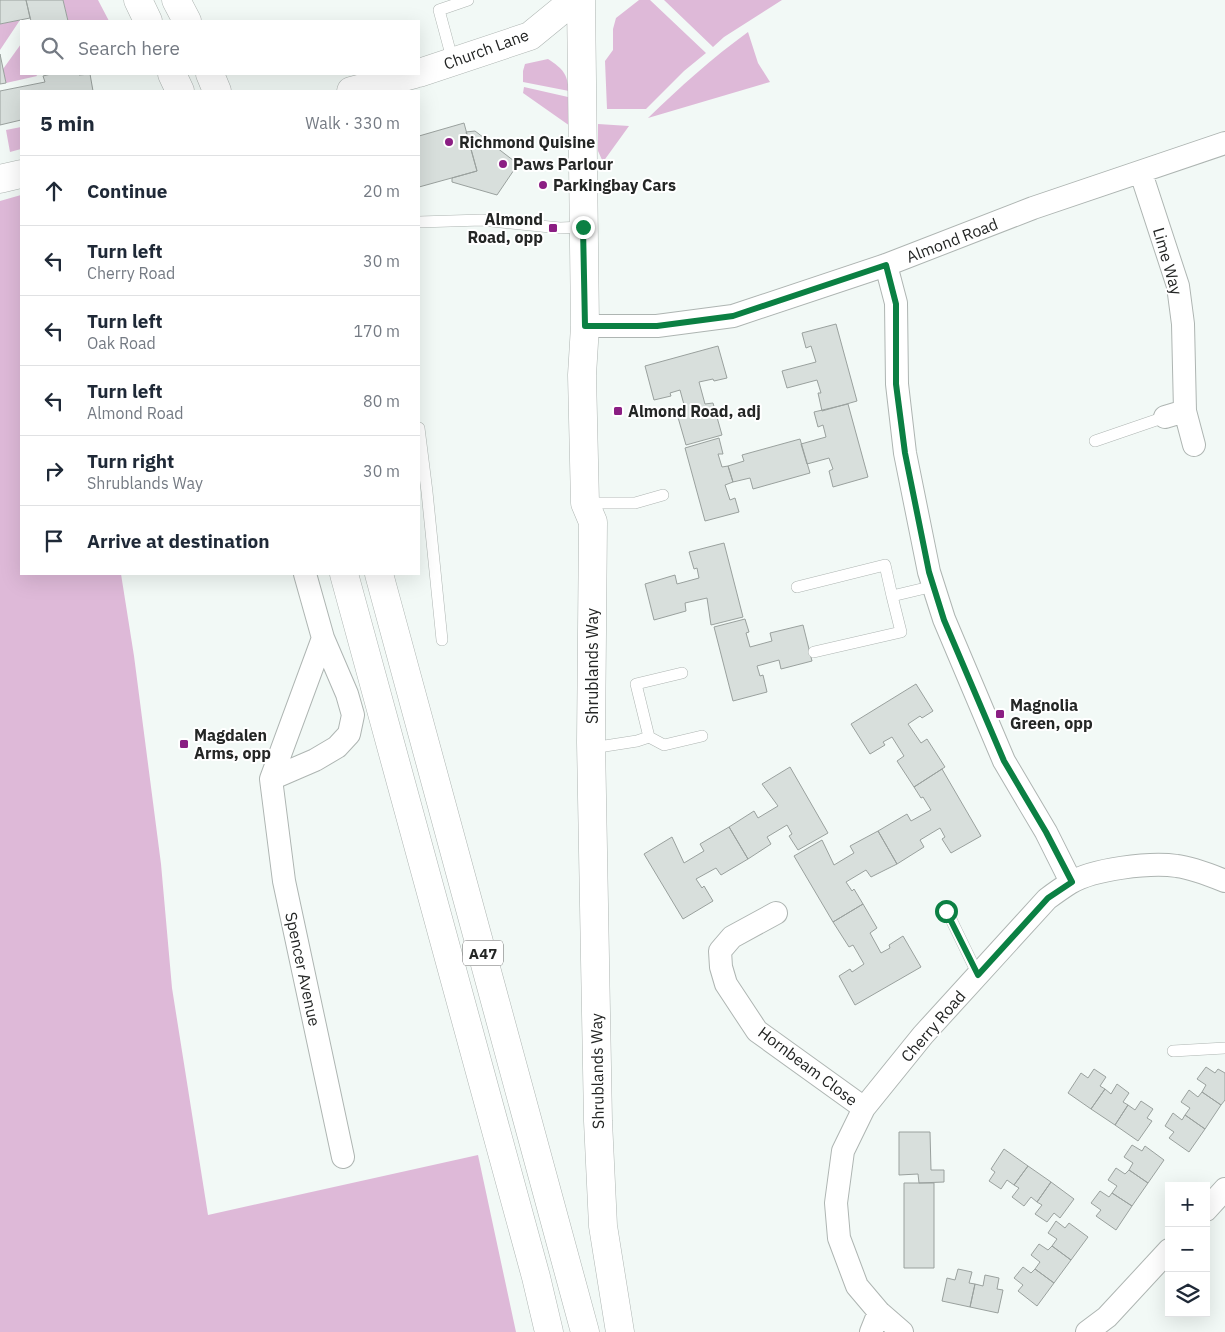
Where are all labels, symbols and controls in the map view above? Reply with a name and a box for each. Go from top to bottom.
search box [20,20,420,75]
street label: Church Lane [441,24,532,74]
icon: search [38,34,66,62]
text: Search here [78,36,180,60]
text: 5 min [40,109,95,137]
text: Walk · 330 m [305,113,400,133]
place label: Richmond Quisine [459,132,595,152]
marker: Richmond Quisine [443,136,455,148]
place label: Paws Parlour [513,154,614,174]
marker: Paws Parlour [497,158,509,170]
place label: Parkingbay Cars [553,175,676,195]
icon: ahead [40,177,68,205]
text: Continue [87,179,167,203]
marker: Parkingbay Cars [537,179,549,191]
text: 20 m [363,181,400,201]
place label: Almond Road, opp [467,209,543,247]
street label: Almond Road [903,213,1001,267]
route end [572,216,595,239]
marker: Almond Road, opp [547,222,559,234]
street label: Lime Way [1149,225,1187,297]
text: Turn left [87,239,163,263]
icon: left [40,247,68,275]
text: 30 m [363,251,400,271]
text: Cherry Road [87,263,175,283]
text: Turn left [87,309,163,333]
icon: left [40,317,68,345]
text: 170 m [353,321,400,341]
text: Oak Road [87,333,156,353]
text: Turn left [87,379,163,403]
icon: left [40,387,68,415]
text: 80 m [363,391,400,411]
place label: Almond Road, adj [628,401,761,421]
text: Almond Road [87,403,183,423]
marker: Almond Road, adj [612,405,624,417]
text: Turn right [87,449,174,473]
icon: right [40,457,68,485]
text: 30 m [363,461,400,481]
text: Shrublands Way [87,473,203,493]
icon: arrive [40,527,68,555]
text: Arrive at destination [87,529,270,553]
street label: Shrublands Way [582,608,602,724]
place label: Magnolia Green, opp [1010,695,1093,733]
marker: Magnolia Green, opp [994,708,1006,720]
place label: Magdalen Arms, opp [194,725,271,763]
marker: Magdalen Arms, opp [178,738,190,750]
route start [935,900,958,923]
street label: Spencer Avenue [281,910,325,1028]
road number: A47 [463,940,503,966]
street label: Cherry Road [896,986,970,1066]
street label: Shrublands Way [586,1013,608,1129]
street label: Hornbeam Close [754,1022,862,1110]
map controls [1165,1182,1210,1317]
button: + [1165,1182,1210,1227]
button: − [1165,1227,1210,1272]
button: layers [1165,1272,1210,1317]

